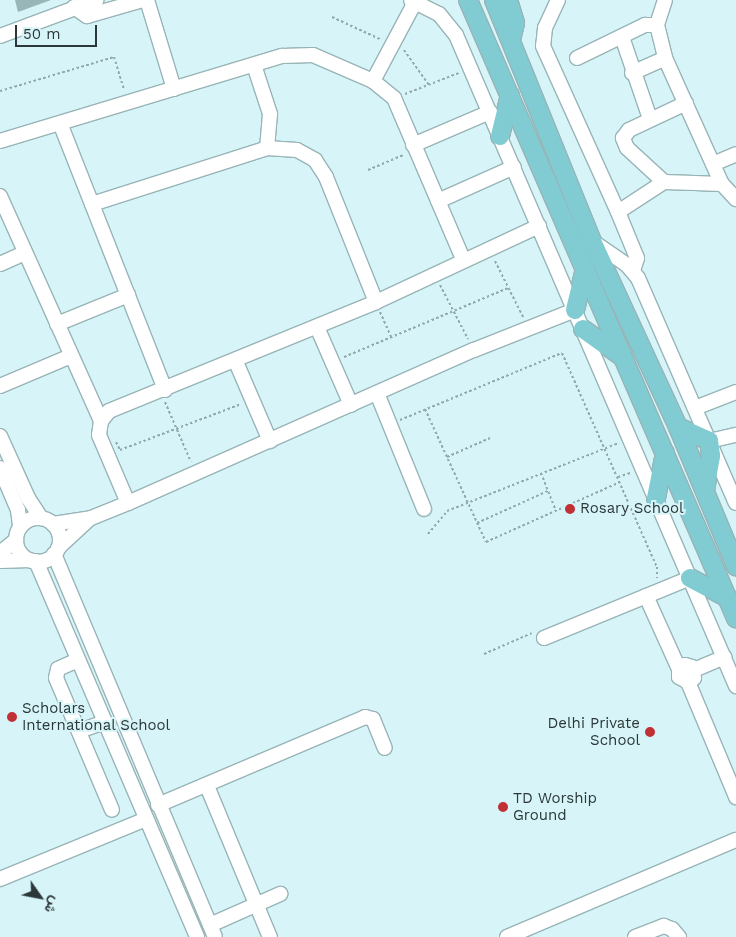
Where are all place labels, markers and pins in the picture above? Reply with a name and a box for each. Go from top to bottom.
place label: Rosary School [580,500,684,518]
marker: Rosary School [564,503,576,515]
place label: Scholars International School [22,699,171,734]
marker: Scholars International School [6,711,18,723]
place label: Delhi Private School [548,714,640,749]
marker: Delhi Private School [644,726,656,738]
place label: TD Worship Ground [513,789,597,824]
marker: TD Worship Ground [497,801,509,813]

